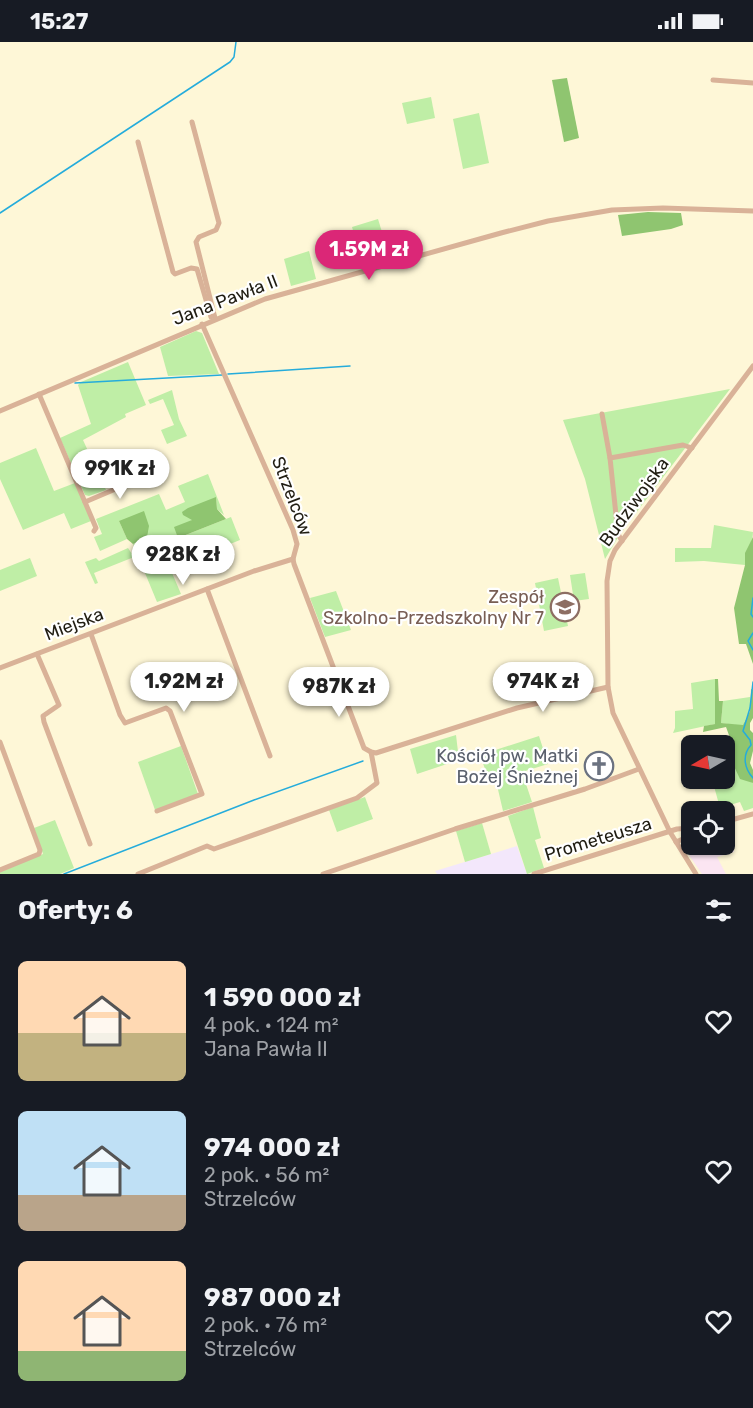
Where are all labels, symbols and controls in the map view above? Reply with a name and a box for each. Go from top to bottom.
text: 15:27 [30,8,88,35]
pin: 1.59M zł [307,230,431,281]
text: 1.59M zł [329,237,409,261]
street label: Jana Pawła II [169,270,281,330]
pin: 991K zł [65,449,175,500]
street label: Strzelców [267,453,317,539]
street label: Budziwojska [594,453,674,551]
text: 991K zł [85,456,155,480]
pin: 928K zł [128,535,238,586]
text: 928K zł [146,542,220,566]
place label: Zespół Szkolno-Przedszkolny Nr 7 [323,586,544,629]
school or university icon: Zespół Szkolno-Przedszkolny Nr 7 [549,591,581,623]
street label: Miejska [41,603,107,645]
pin: 1.92M zł [122,662,246,713]
pin: 974K zł [488,662,598,713]
pin: 987K zł [284,667,394,718]
text: 1.92M zł [144,669,224,693]
text: 974K zł [507,669,579,693]
text: 987K zł [302,674,376,698]
north arrow [681,735,735,789]
map controls [681,735,735,855]
place label: Kościół pw. Matki Bożej Śnieżnej [436,745,578,788]
church icon: Kościół pw. Matki Bożej Śnieżnej [583,750,615,782]
button: locate [681,801,735,855]
street label: Prometeusza [542,812,654,866]
icon: filters [702,894,735,927]
text: Oferty: 6 [18,895,133,926]
text: 1 590 000 zł [204,982,361,1013]
icon: home [66,985,138,1057]
icon: heart [702,1005,735,1038]
text: 4 pok. · 124 m² [204,1013,339,1037]
text: Jana Pawła II [204,1037,328,1061]
text: 974 000 zł [204,1132,340,1163]
icon: home [66,1135,138,1207]
icon: heart [702,1155,735,1188]
text: 2 pok. · 56 m² [204,1163,329,1187]
text: Strzelców [204,1187,296,1211]
text: 987 000 zł [204,1282,341,1313]
icon: home [66,1285,138,1357]
icon: heart [702,1305,735,1338]
text: 2 pok. · 76 m² [204,1313,327,1337]
text: Strzelców [204,1337,296,1361]

